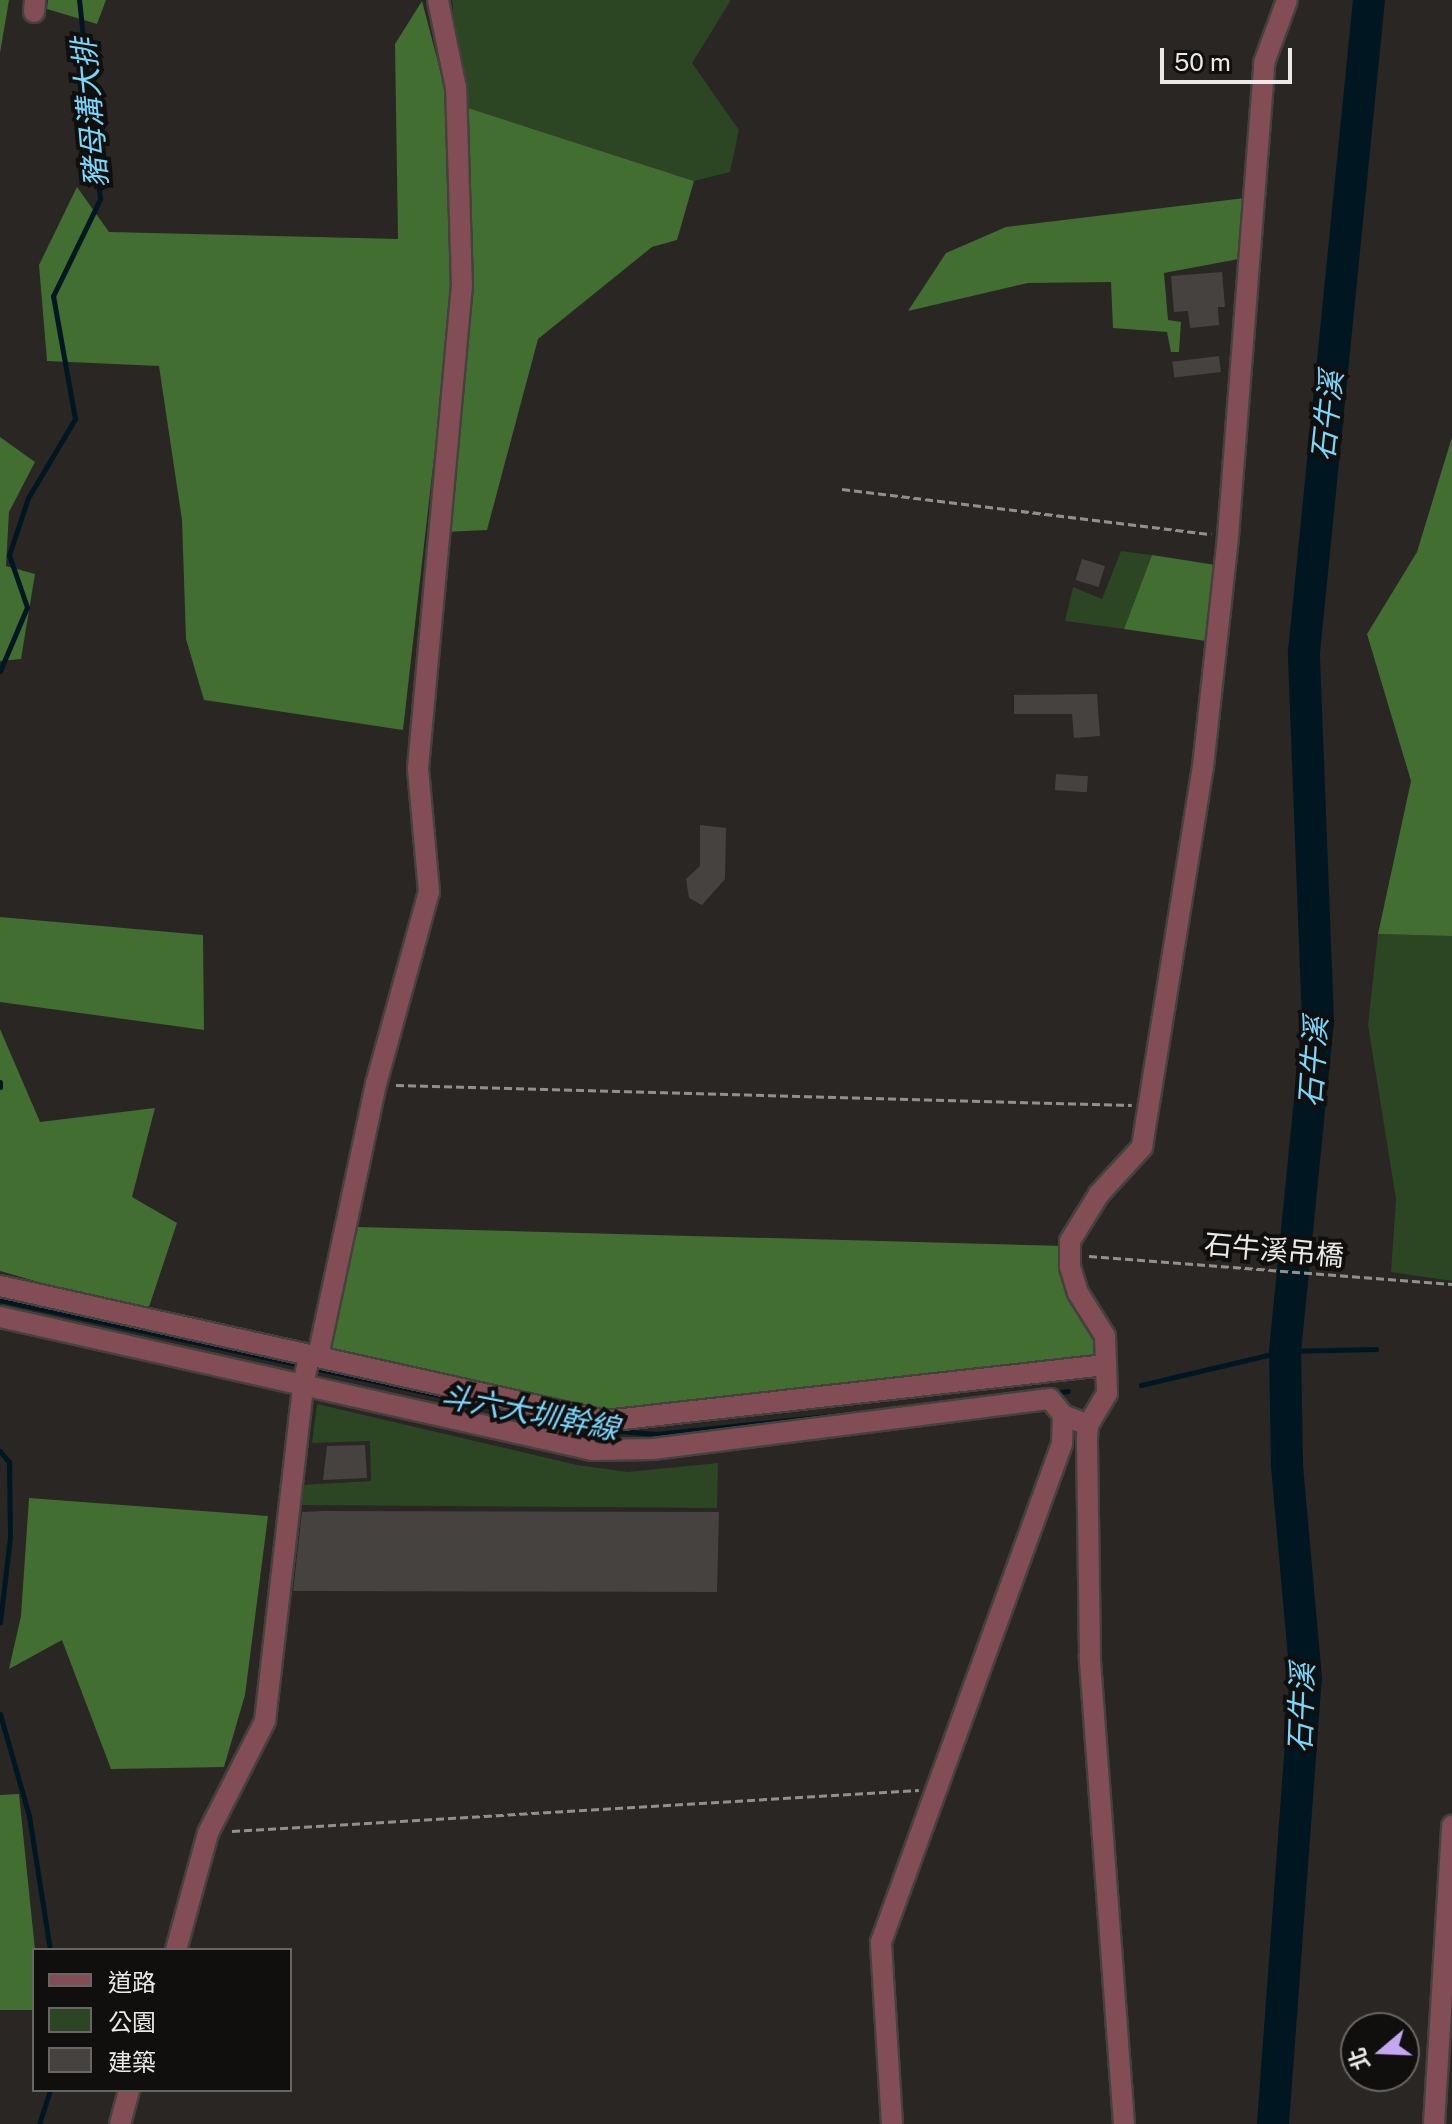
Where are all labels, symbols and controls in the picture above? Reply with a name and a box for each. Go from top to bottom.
scale bar [1164,32,1296,82]
water label: 豬母溝大排 [66,37,114,189]
text: 50 m [1174,48,1231,76]
water label: 石牛溪 [1304,369,1350,463]
water label: 石牛溪 [1292,1016,1334,1108]
street label: 石牛溪吊橋 [1203,1227,1345,1273]
water label: 斗六大圳幹線 [438,1377,622,1447]
water label: 石牛溪 [1281,1662,1321,1754]
legend [32,1948,292,2092]
text: 道路 [108,1968,156,1996]
text: 公園 [108,2008,156,2036]
north arrow [1340,2012,1420,2092]
text: 北 [1343,2045,1375,2074]
text: 建築 [108,2048,156,2076]

